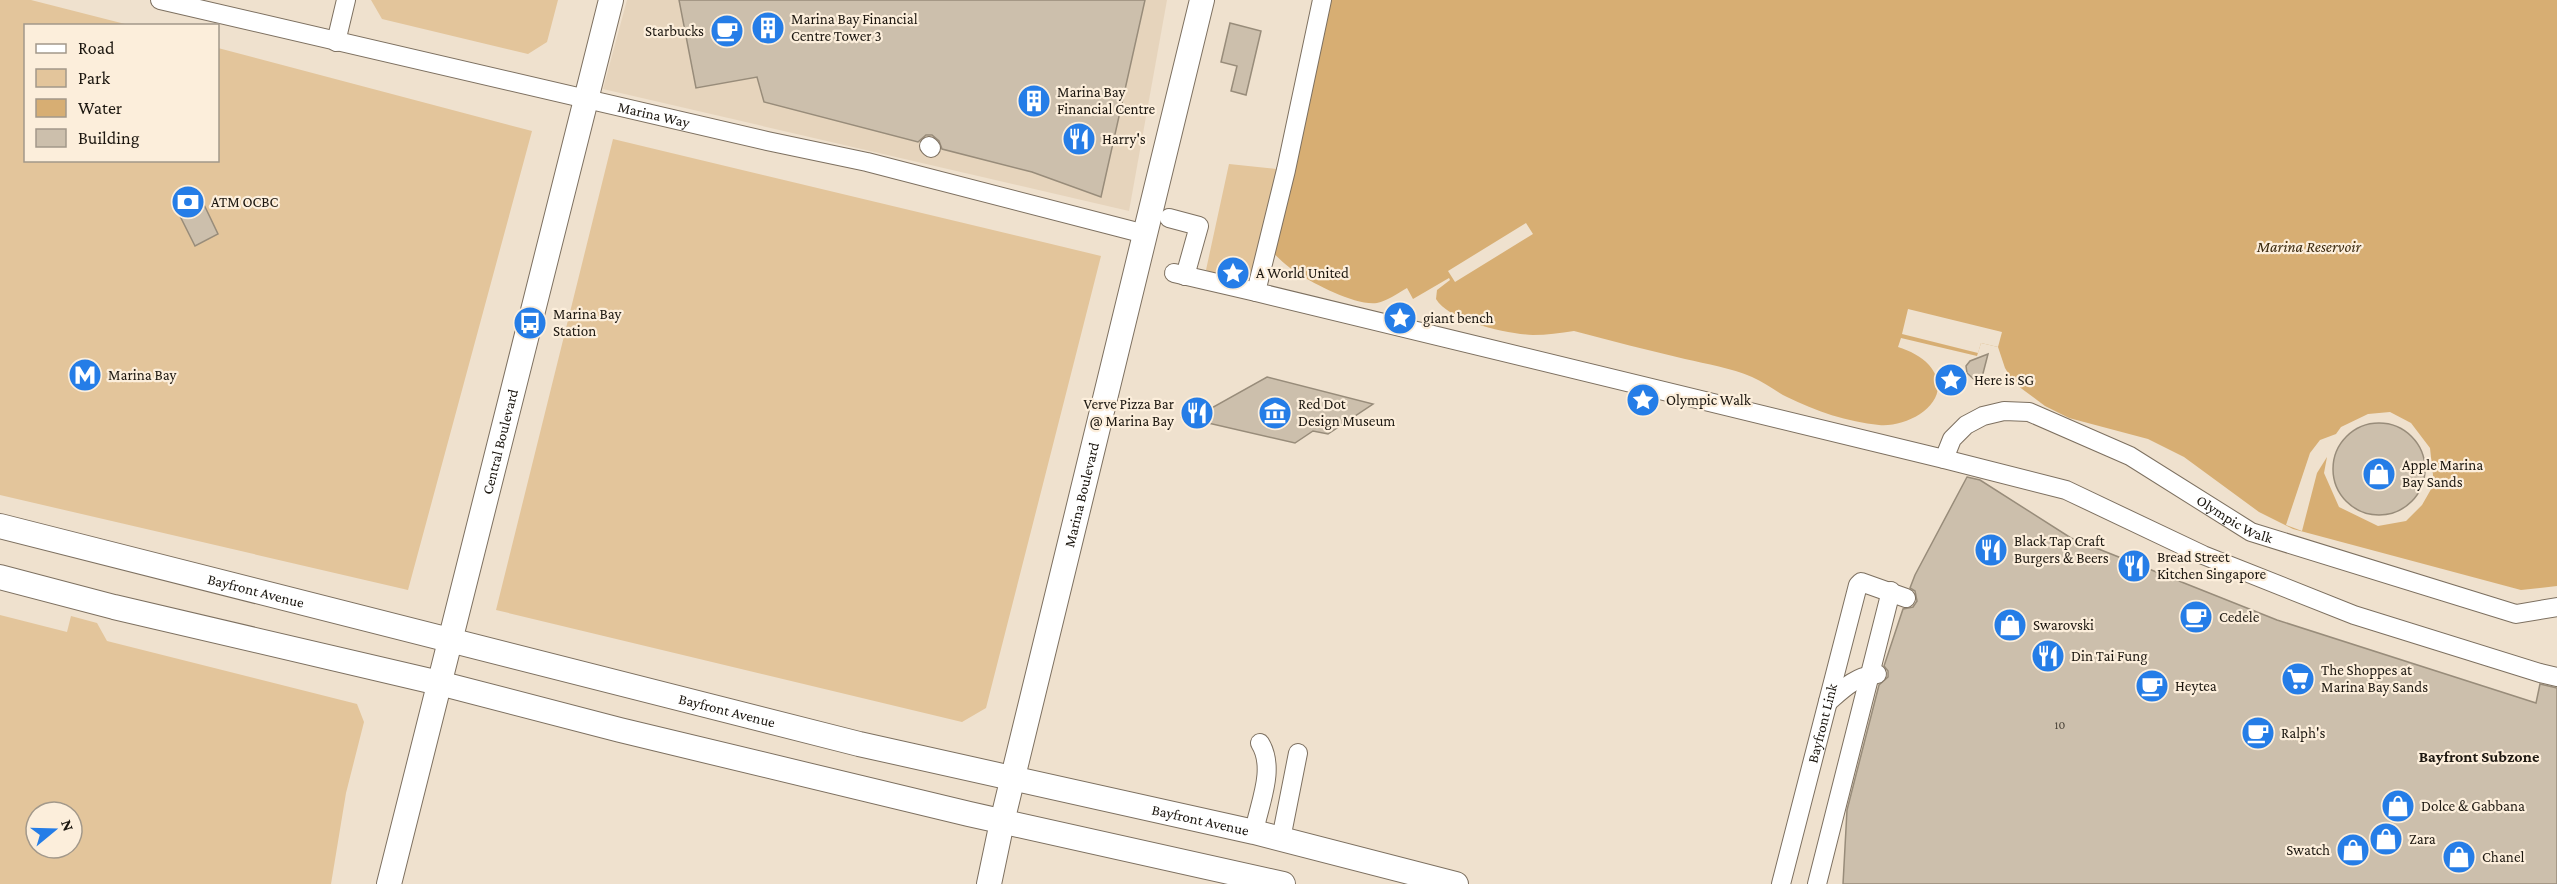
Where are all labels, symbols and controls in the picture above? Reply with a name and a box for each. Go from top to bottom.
building icon: Marina Bay Financial Centre Tower 3 [750,10,786,46]
place label: Marina Bay Financial Centre Tower 3 [791,11,918,44]
cafe icon: Starbucks [709,13,745,49]
place label: Starbucks [645,23,704,39]
legend [24,24,219,162]
text: Road [78,38,115,58]
text: Park [78,68,110,88]
building icon: Marina Bay Financial Centre [1016,83,1052,119]
place label: Marina Bay Financial Centre [1057,84,1156,117]
text: Water [78,98,123,118]
street label: Marina Way [616,99,691,132]
restaurant icon: Harry's [1061,121,1097,157]
text: Building [78,128,140,148]
place label: Harry's [1102,131,1146,148]
bank icon: ATM OCBC [170,184,206,220]
place label: ATM OCBC [211,194,279,210]
water label: Marina Reservoir [2256,238,2362,255]
place icon: A World United [1215,255,1251,291]
place label: A World United [1256,265,1349,281]
place icon: giant bench [1382,300,1418,336]
bus stop icon: Marina Bay Station [512,305,548,341]
place label: Marina Bay Station [553,306,622,339]
place label: giant bench [1423,310,1494,327]
metro station icon: Marina Bay [67,357,103,393]
place icon: Here is SG [1933,362,1969,398]
place label: Marina Bay [108,367,177,384]
place label: Here is SG [1974,372,2034,388]
place icon: Olympic Walk [1625,382,1661,418]
street label: Central Boulevard [479,387,521,496]
place label: Olympic Walk [1666,392,1752,409]
restaurant icon: Verve Pizza Bar @ Marina Bay [1179,395,1215,431]
museum icon: Red Dot Design Museum [1257,395,1293,431]
place label: Verve Pizza Bar @ Marina Bay [1084,396,1175,430]
place label: Red Dot Design Museum [1298,396,1395,430]
street label: Marina Boulevard [1061,441,1102,549]
shop icon: Apple Marina Bay Sands [2361,456,2397,492]
place label: Apple Marina Bay Sands [2402,457,2483,491]
street label: Olympic Walk [2194,492,2275,546]
restaurant icon: Black Tap Craft Burgers & Beers [1973,532,2009,568]
place label: Black Tap Craft Burgers & Beers [2014,533,2109,567]
restaurant icon: Bread Street Kitchen Singapore [2116,548,2152,584]
place label: Bread Street Kitchen Singapore [2157,549,2267,583]
street label: Bayfront Avenue [206,571,306,611]
cafe icon: Cedele [2178,599,2214,635]
shop icon: Swarovski [1992,607,2028,643]
place label: Cedele [2219,609,2260,625]
place label: Swarovski [2033,617,2094,633]
restaurant icon: Din Tai Fung [2030,638,2066,674]
place label: Din Tai Fung [2071,648,2148,665]
supermarket icon: The Shoppes at Marina Bay Sands [2280,661,2316,697]
place label: The Shoppes at Marina Bay Sands [2321,662,2428,696]
cafe icon: Heytea [2134,668,2170,704]
place label: Heytea [2175,678,2217,695]
street label: Bayfront Link [1804,681,1841,765]
street label: Bayfront Avenue [677,691,777,731]
cafe icon: Ralph's [2240,715,2276,751]
house number: 10 [2055,718,2066,732]
place label: Ralph's [2281,725,2325,742]
district label: Bayfront Subzone [2419,748,2540,765]
shop icon: Dolce & Gabbana [2380,788,2416,824]
place label: Dolce & Gabbana [2421,798,2525,814]
north arrow [24,800,84,860]
street label: Bayfront Avenue [1150,801,1251,839]
text: N [58,817,78,833]
shop icon: Zara [2368,821,2404,857]
place label: Zara [2409,831,2436,847]
shop icon: Swatch [2335,832,2371,868]
shop icon: Chanel [2441,839,2477,875]
place label: Swatch [2286,842,2330,858]
place label: Chanel [2482,849,2524,865]

